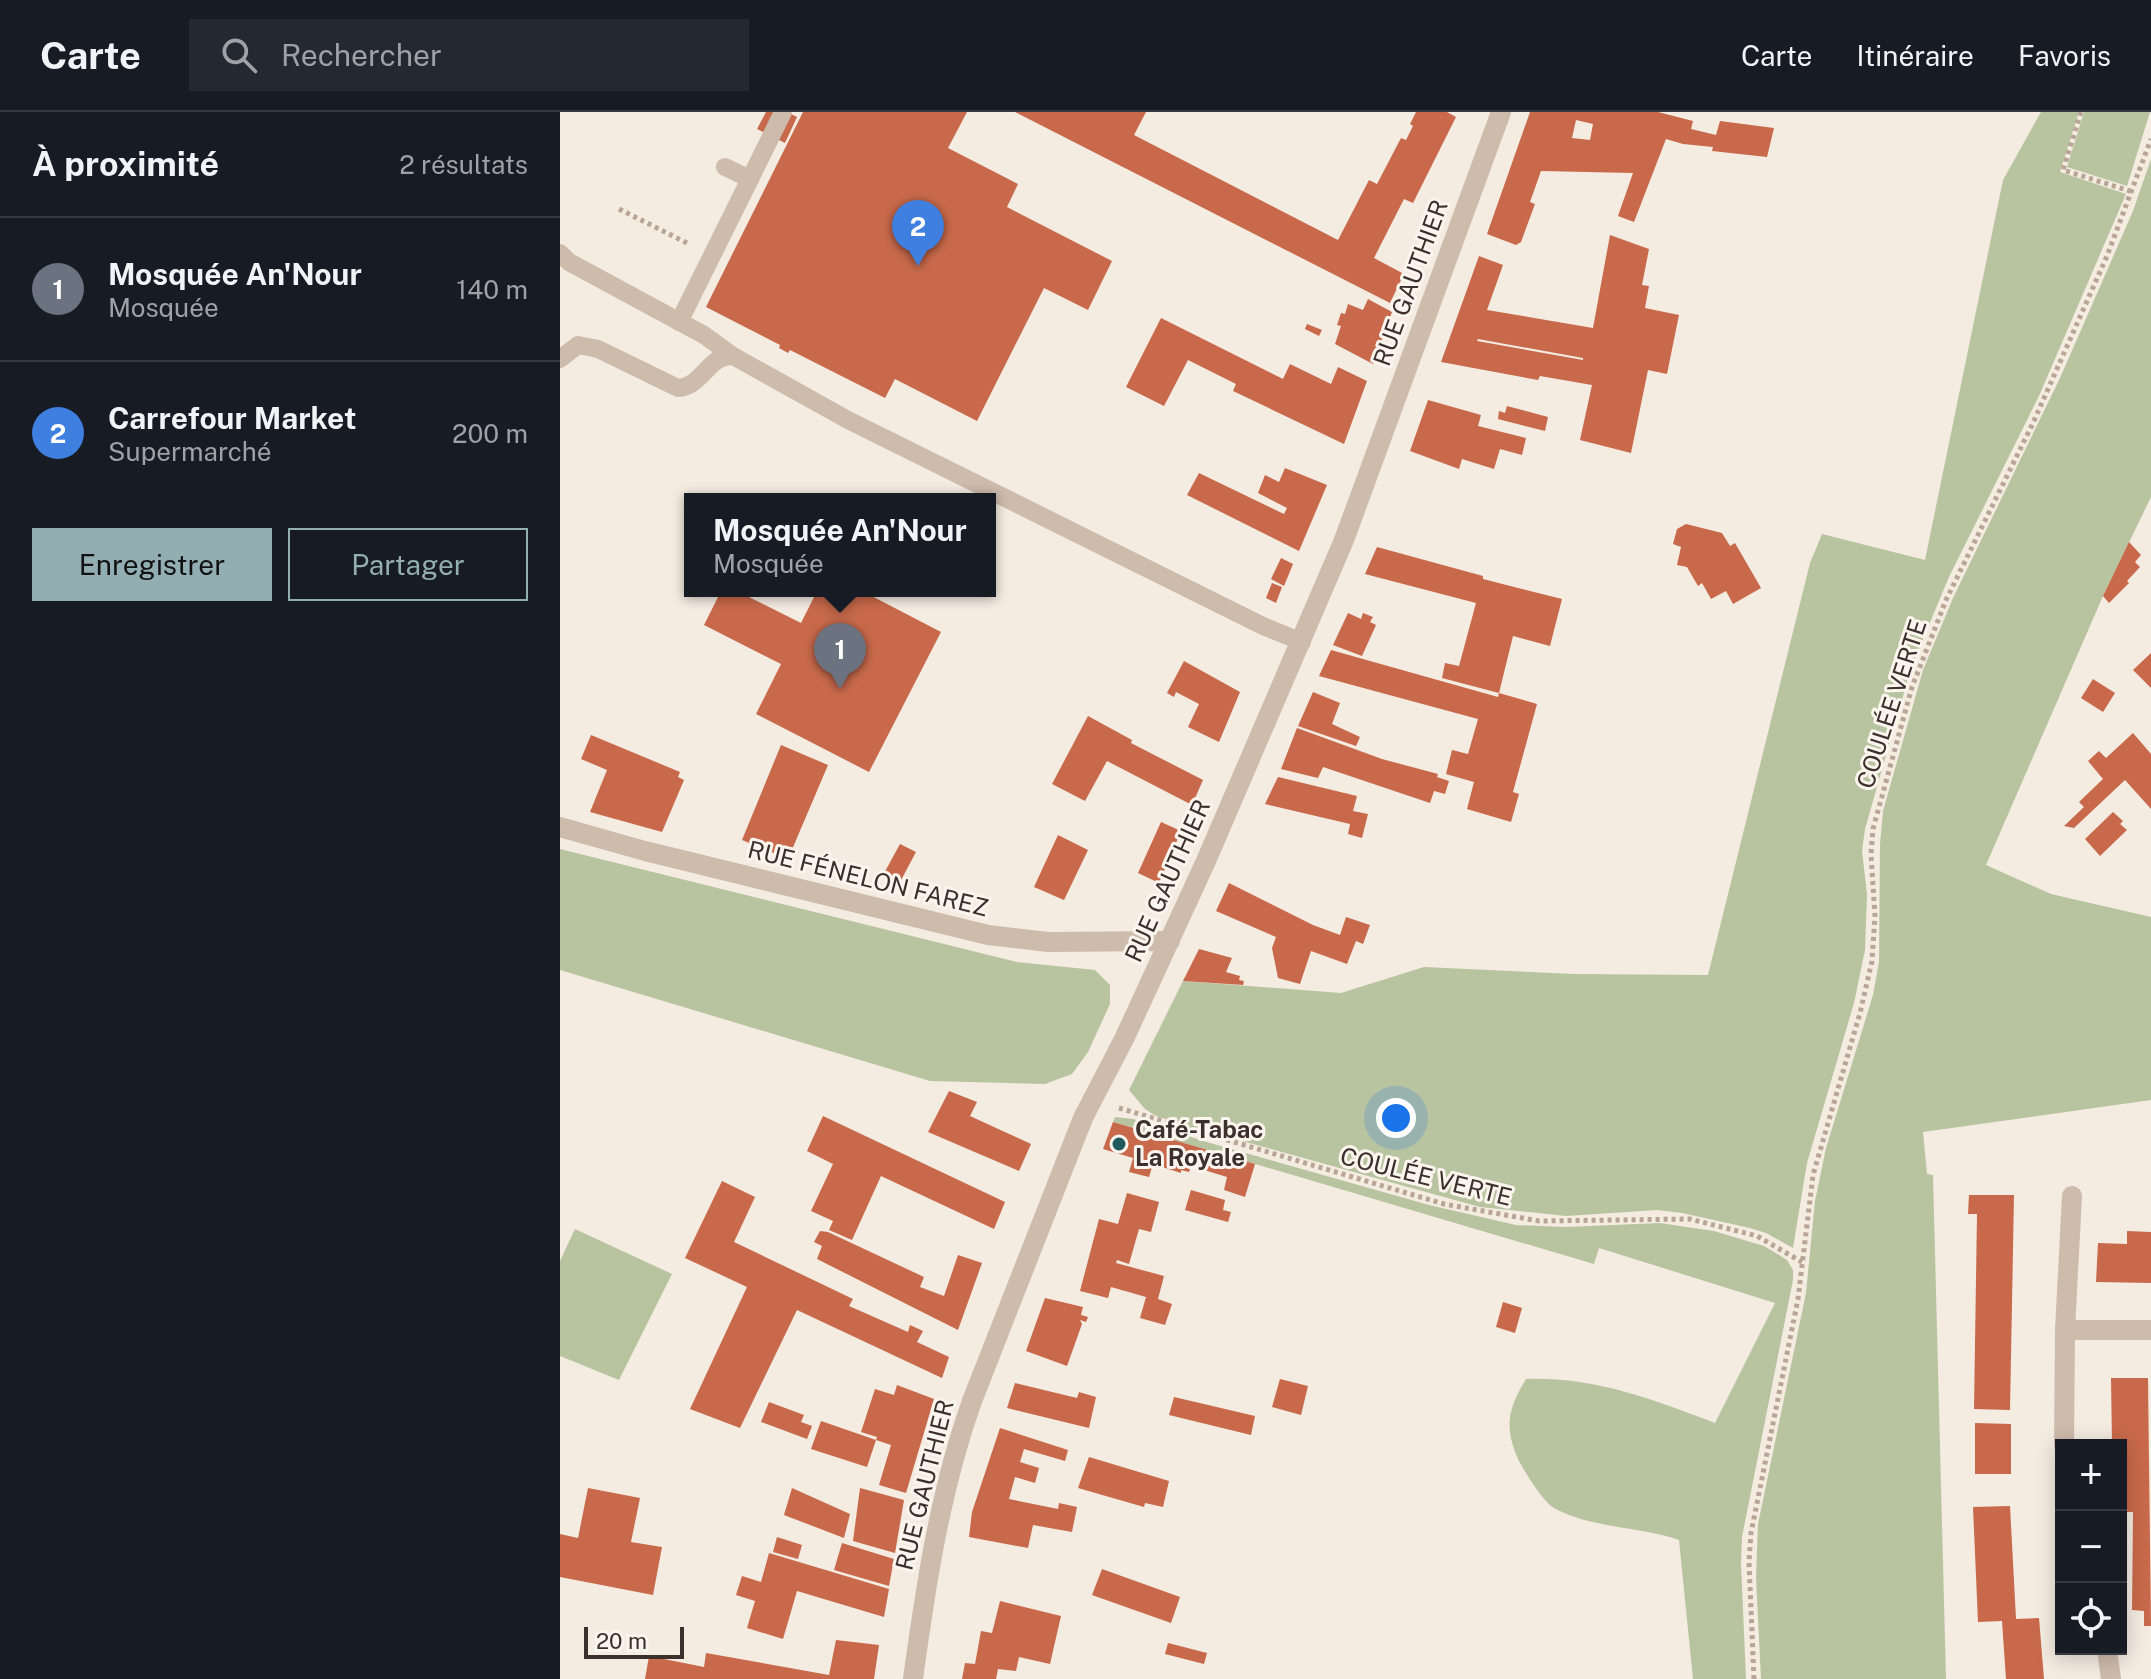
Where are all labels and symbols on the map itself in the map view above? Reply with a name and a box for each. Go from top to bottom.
street label: RUE GAUTHIER [1367,196,1453,370]
pin: 2 [892,200,944,266]
street label: COULÉE VERTE [1851,616,1932,792]
pin: 1 [814,623,866,689]
street label: RUE GAUTHIER [1119,795,1215,966]
street label: RUE FÉNELON FAREZ [745,835,991,921]
your location [1376,1098,1416,1138]
place label: Café-Tabac La Royale [1135,1115,1263,1171]
marker: Café-Tabac La Royale [1110,1135,1128,1153]
street label: COULÉE VERTE [1337,1141,1515,1211]
street label: RUE GAUTHIER [889,1397,959,1573]
scale bar [584,1623,684,1659]

